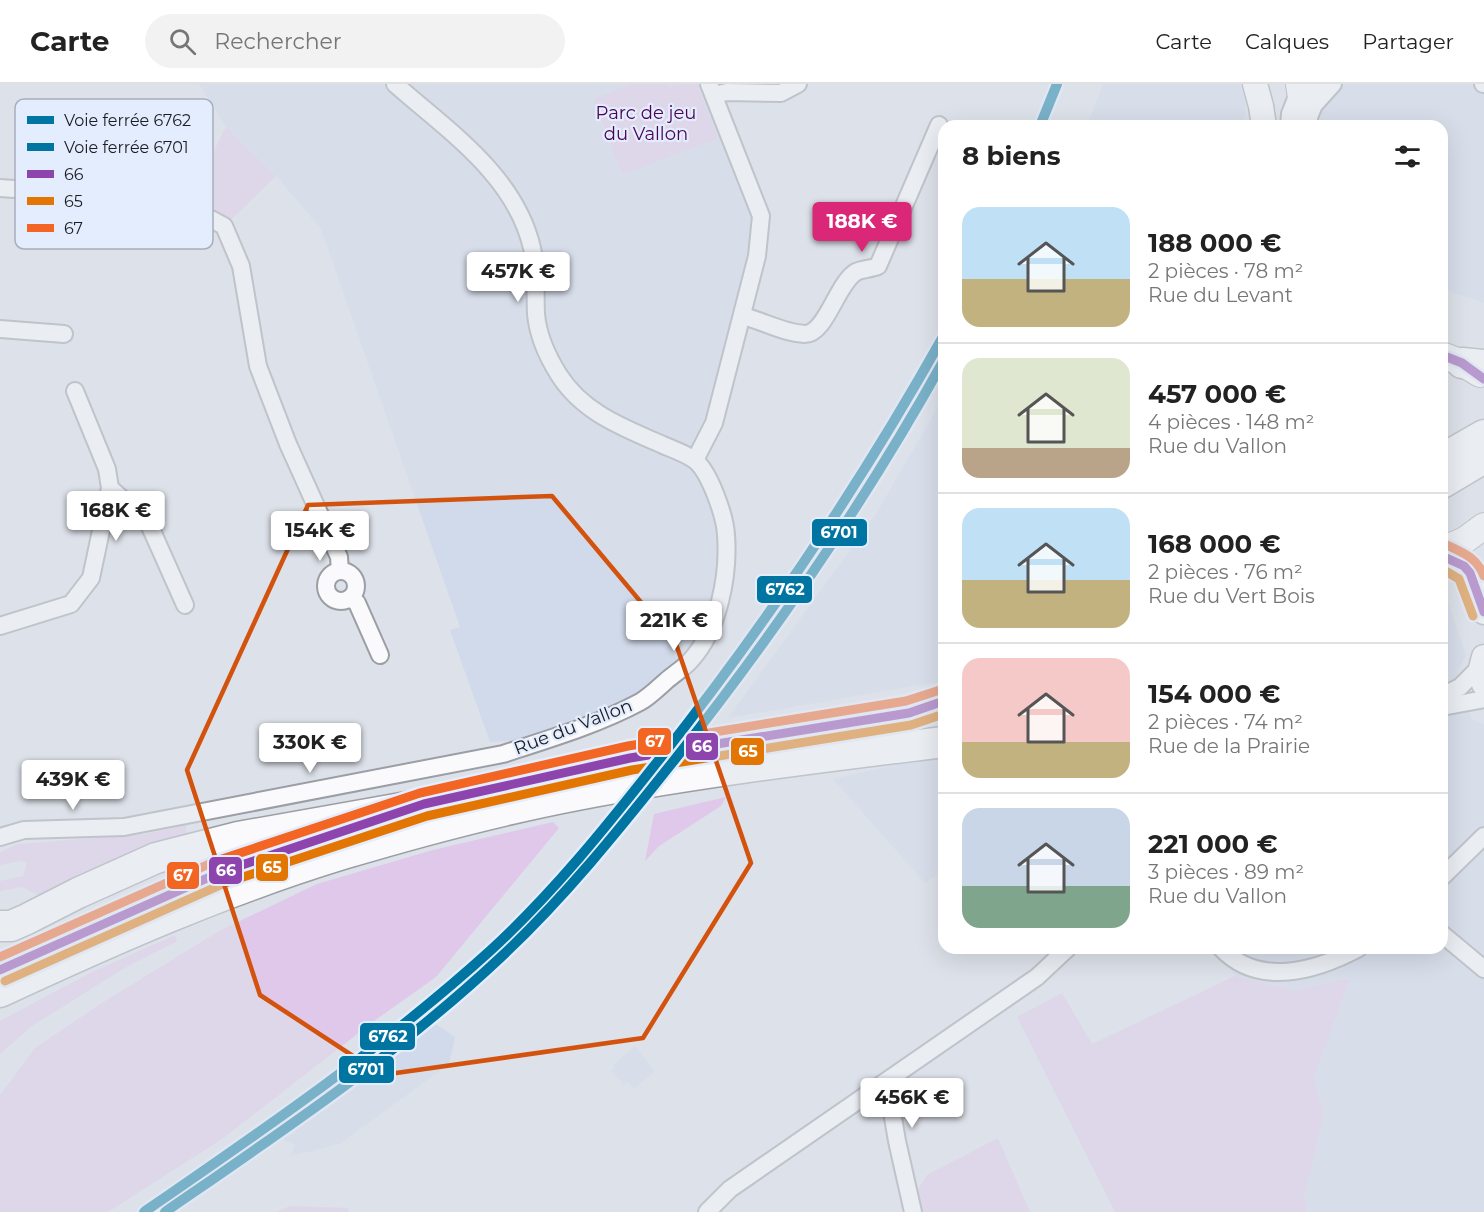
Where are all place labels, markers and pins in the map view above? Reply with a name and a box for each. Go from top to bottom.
pin: 188K € [813,202,911,253]
pin: 457K € [469,252,567,303]
pin: 168K € [67,491,165,542]
pin: 154K € [271,511,369,562]
pin: 221K € [625,601,723,652]
pin: 330K € [261,723,359,774]
pin: 439K € [24,760,122,811]
pin: 456K € [863,1078,961,1129]

